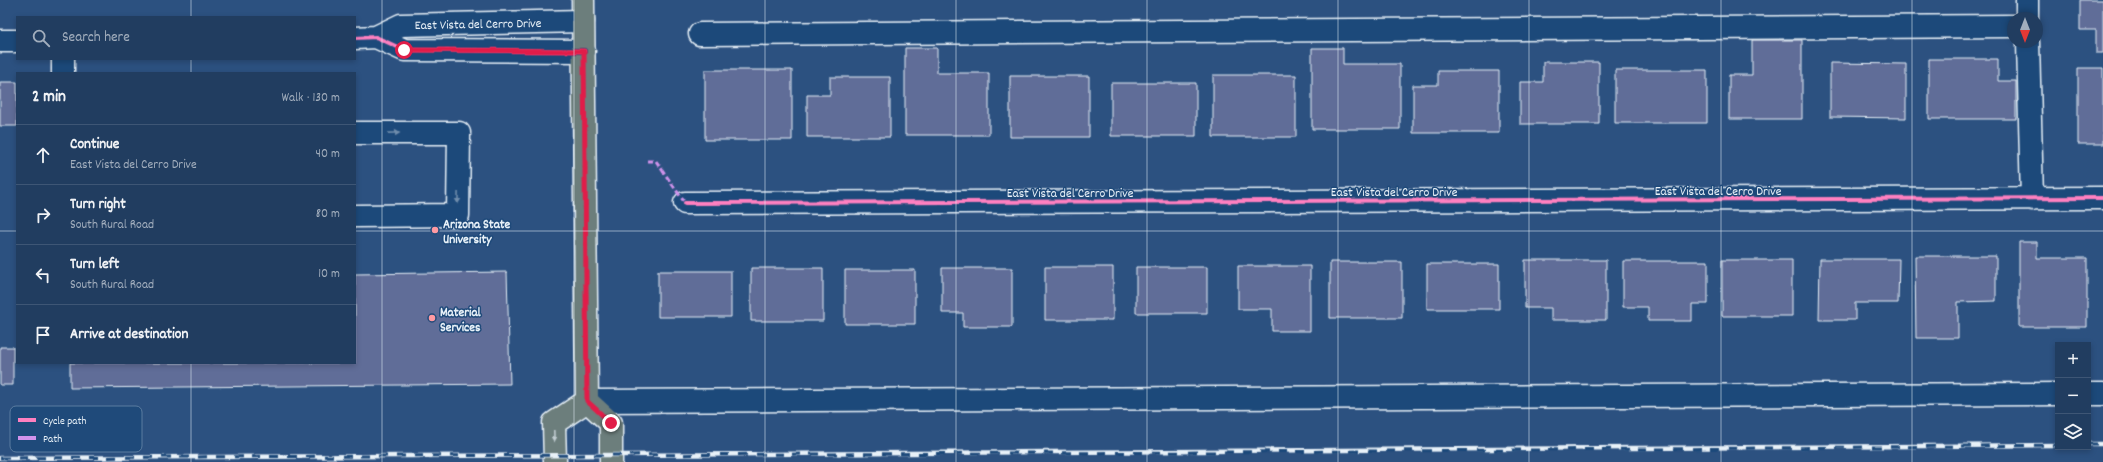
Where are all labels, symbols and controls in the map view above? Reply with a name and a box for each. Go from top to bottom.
north arrow [2007,12,2043,48]
street label: East Vista del Cerro Drive [415,15,542,36]
search box [16,16,356,60]
icon: search [30,27,52,49]
text: Search here [62,27,130,49]
route start [395,41,413,59]
text: 2 min [32,86,66,110]
text: Walk · 130 m [281,89,340,108]
one-way arrow [388,130,401,136]
text: Continue [70,134,119,156]
icon: ahead [32,144,54,166]
text: 40 m [316,145,340,164]
text: East Vista del Cerro Drive [70,156,197,175]
street label: East Vista del Cerro Drive [1655,183,1782,202]
street label: East Vista del Cerro Drive [1331,184,1458,203]
street label: East Vista del Cerro Drive [1007,185,1134,204]
one-way arrow [455,192,461,205]
text: Turn right [70,194,126,216]
icon: right [32,204,54,226]
text: 80 m [316,205,340,224]
text: South Rural Road [70,216,154,235]
place label: Arizona State University [443,216,511,250]
marker: Arizona State University [430,225,440,235]
text: Turn left [70,254,119,276]
icon: left [32,264,54,286]
text: 10 m [318,265,340,284]
text: South Rural Road [70,276,154,295]
place label: Material Services [440,304,482,338]
marker: Material Services [427,313,437,323]
icon: arrive [32,324,54,346]
text: Arrive at destination [70,324,188,346]
map controls [2055,342,2091,450]
button: + [2055,342,2091,378]
button: − [2055,378,2091,414]
legend [10,406,142,452]
text: Cycle path [43,414,87,430]
route end [602,414,620,432]
button: layers [2055,414,2091,450]
one-way arrow [551,430,558,442]
text: Path [43,432,62,448]

